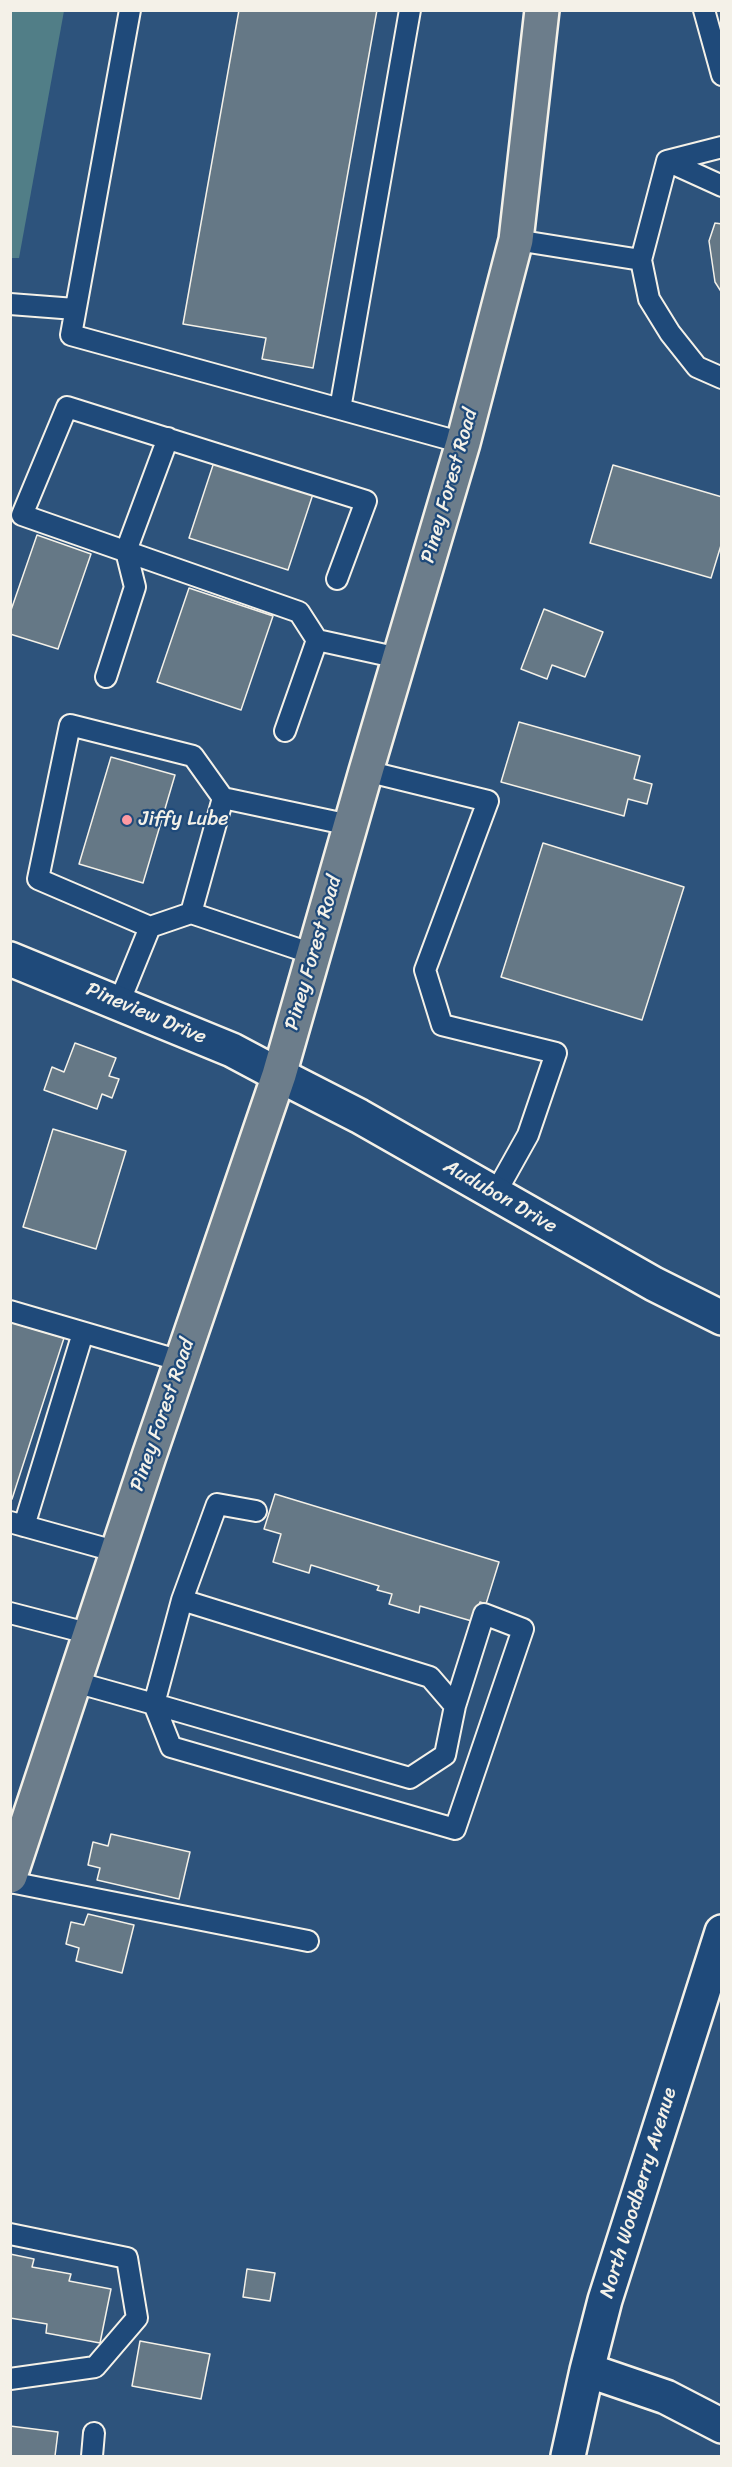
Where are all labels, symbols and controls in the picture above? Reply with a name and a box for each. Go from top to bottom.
street label: Piney Forest Road [417,406,483,566]
place label: Jiffy Lube [139,808,228,832]
marker: Jiffy Lube [120,813,134,827]
street label: Piney Forest Road [281,873,347,1033]
street label: Pineview Drive [82,978,210,1050]
street label: Audubon Drive [439,1155,561,1239]
street label: Piney Forest Road [126,1336,200,1494]
street label: North Woodberry Avenue [596,2085,682,2301]

